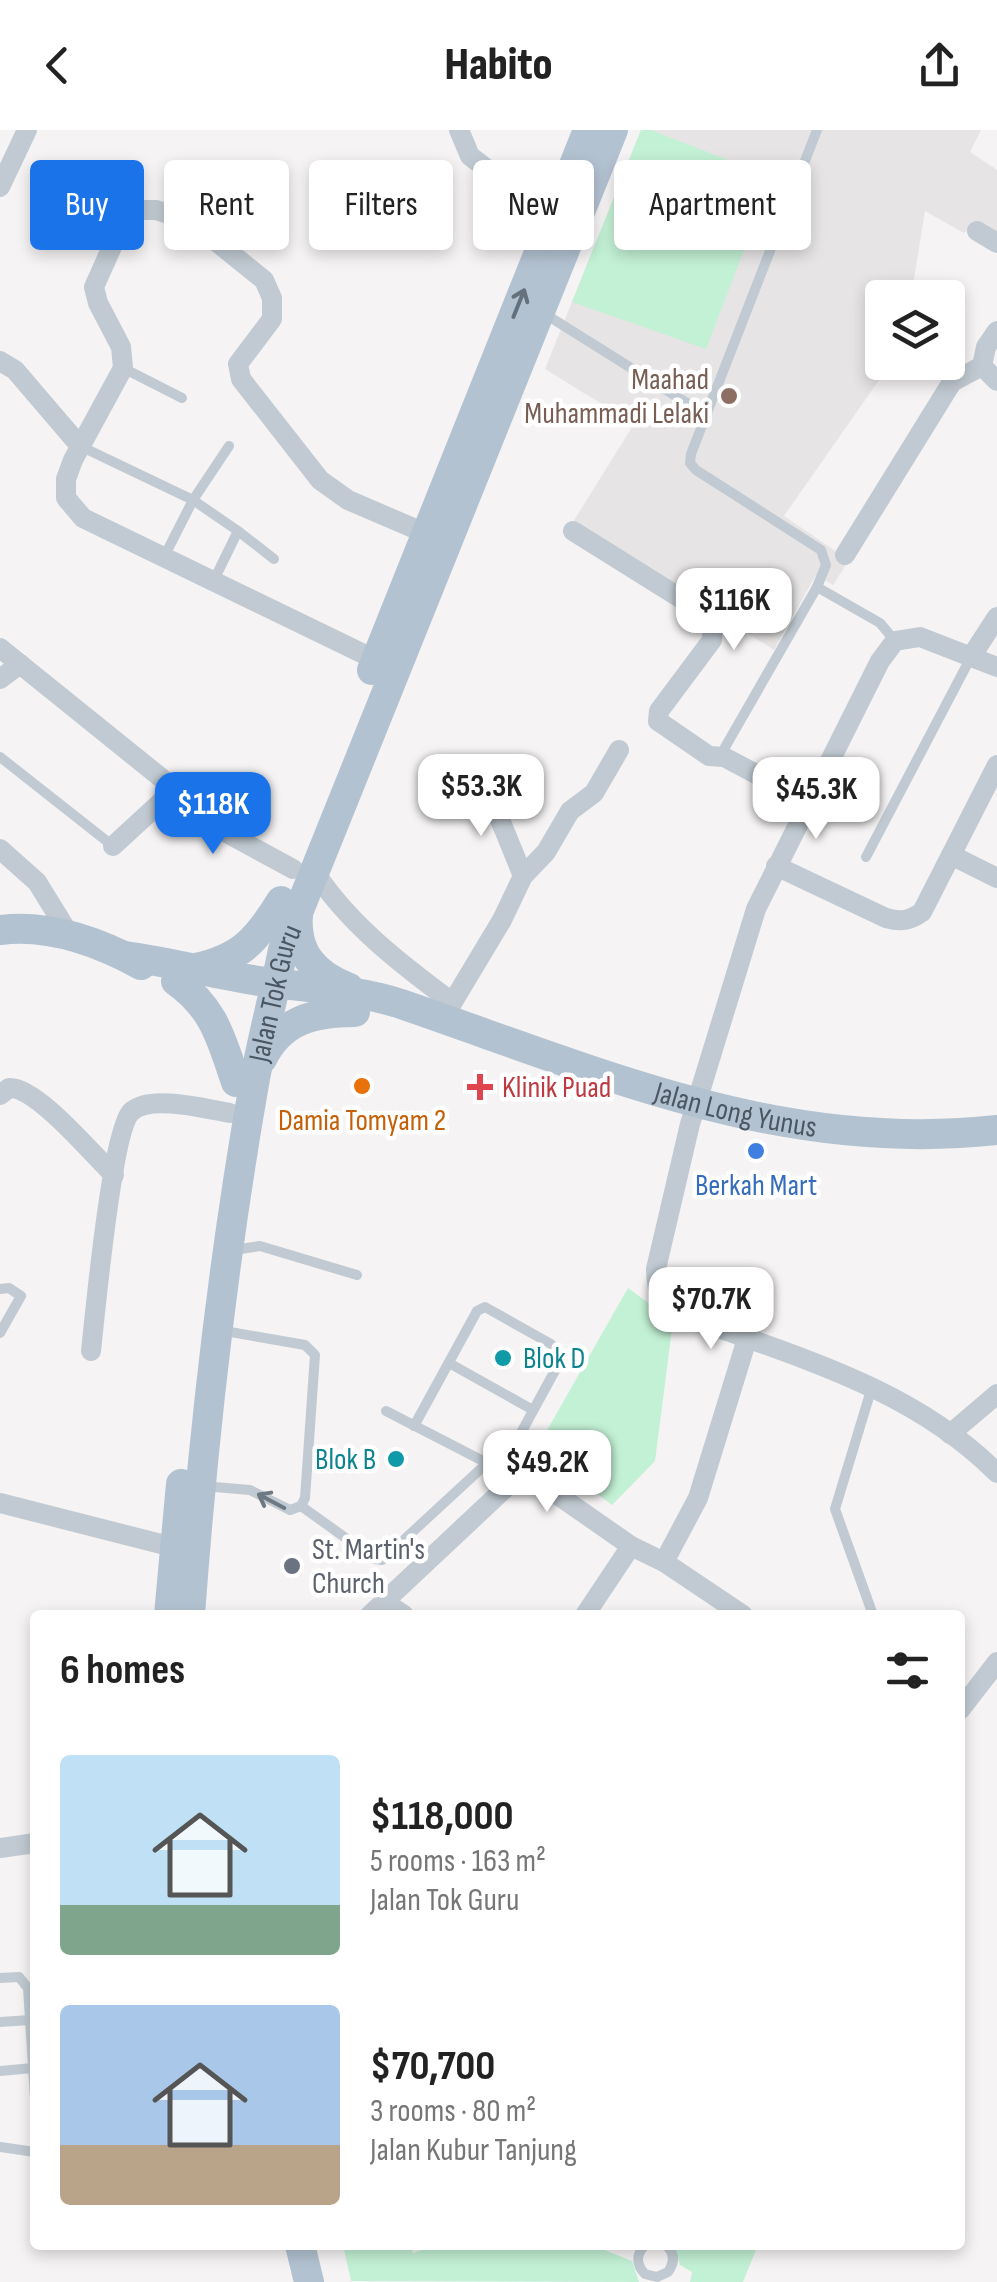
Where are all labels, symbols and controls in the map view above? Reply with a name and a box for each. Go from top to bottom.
icon: back [30,38,85,93]
text: Habito [444,38,553,93]
icon: share [912,38,967,93]
chip: Buy [30,160,144,250]
chip: Rent [164,160,289,250]
chip: Filters [309,160,453,250]
chip: New [473,160,594,250]
chip: Apartment [614,160,811,250]
map controls [865,280,965,380]
button: layers [865,280,965,380]
one-way arrow [511,288,529,318]
place label: Maahad Muhammadi Lelaki [524,362,709,432]
marker: Maahad Muhammadi Lelaki [718,385,740,407]
pin: $116K [664,568,804,653]
text: $116K [698,581,770,620]
pin: $53.3K [400,754,562,839]
pin: $45.3K [735,757,897,842]
text: $53.3K [440,767,522,806]
text: $45.3K [775,770,857,809]
pin: $118K [143,772,283,857]
text: $118K [177,785,249,824]
street label: Jalan Tok Guru [241,920,310,1066]
place label: Klinik Puad [502,1070,611,1106]
marker: Klinik Puad [467,1074,493,1100]
street label: Jalan Long Yunus [649,1074,819,1146]
marker: Damia Tomyam 2 [351,1075,373,1097]
place label: Damia Tomyam 2 [278,1103,446,1139]
marker: Berkah Mart [745,1140,767,1162]
place label: Berkah Mart [695,1168,817,1204]
pin: $70.7K [630,1267,792,1352]
text: $70.7K [671,1280,751,1319]
place label: Blok D [523,1341,585,1377]
marker: Blok D [492,1347,514,1369]
pin: $49.2K [466,1430,628,1515]
place label: Blok B [315,1442,376,1478]
text: $49.2K [505,1443,589,1482]
marker: Blok B [385,1448,407,1470]
one-way arrow [257,1490,287,1510]
place label: St. Martin's Church [312,1532,425,1602]
marker: St. Martin's Church [281,1555,303,1577]
icon: filters [880,1643,935,1698]
text: 6 homes [60,1645,185,1696]
text: $118,000 [370,1791,514,1842]
icon: home [140,1795,260,1915]
text: 5 rooms · 163 m² [370,1842,546,1881]
text: Jalan Tok Guru [370,1881,519,1920]
text: $70,700 [370,2041,495,2092]
icon: home [140,2045,260,2165]
text: 3 rooms · 80 m² [370,2092,536,2131]
text: Jalan Kubur Tanjung [370,2131,577,2170]

